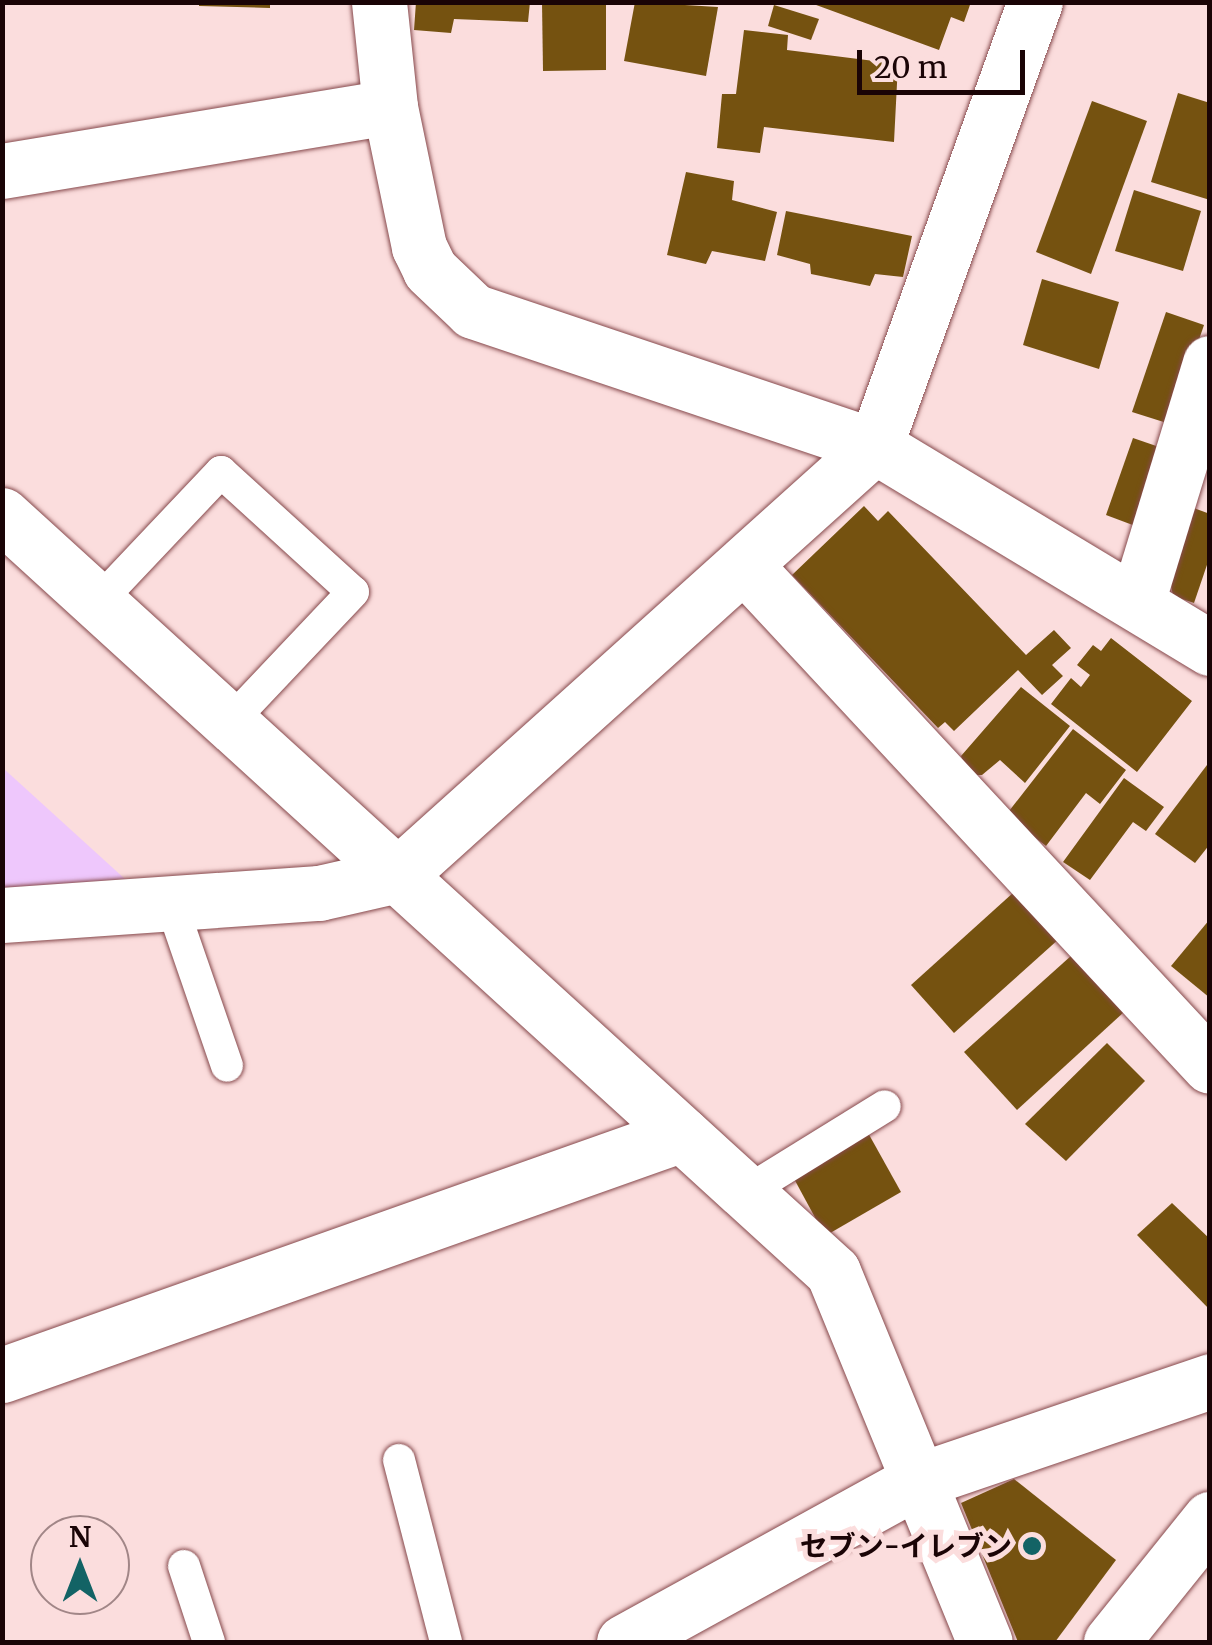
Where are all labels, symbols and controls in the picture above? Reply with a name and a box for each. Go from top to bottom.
scale bar [862,30,1030,92]
text: 20 m [874,48,947,86]
north arrow [30,1515,130,1615]
text: N [69,1519,91,1555]
place label: セブン-イレブン [800,1529,1012,1563]
marker: セブン-イレブン [1021,1535,1043,1557]

